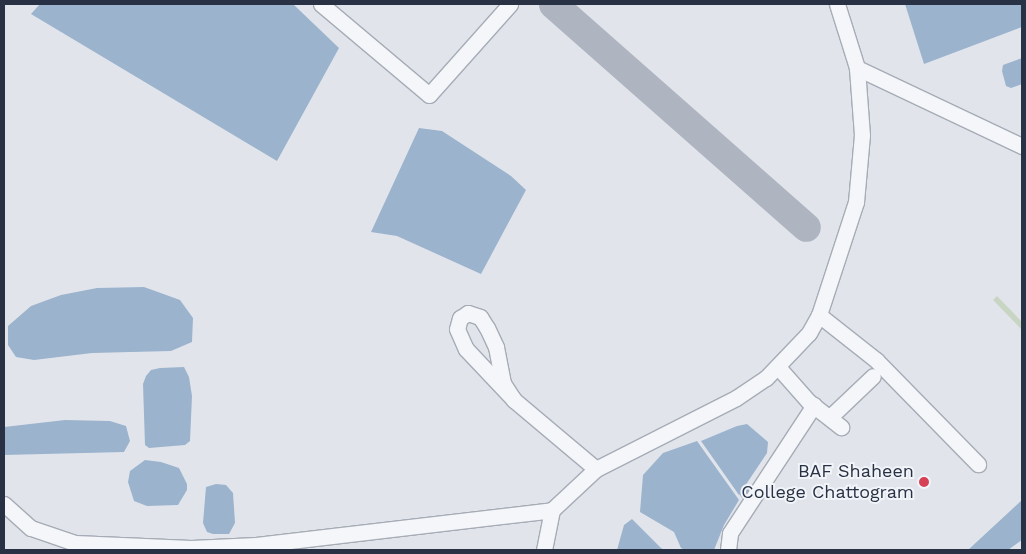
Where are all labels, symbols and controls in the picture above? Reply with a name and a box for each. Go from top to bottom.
place label: BAF Shaheen College Chattogram [741,461,914,504]
marker: BAF Shaheen College Chattogram [918,476,930,488]

